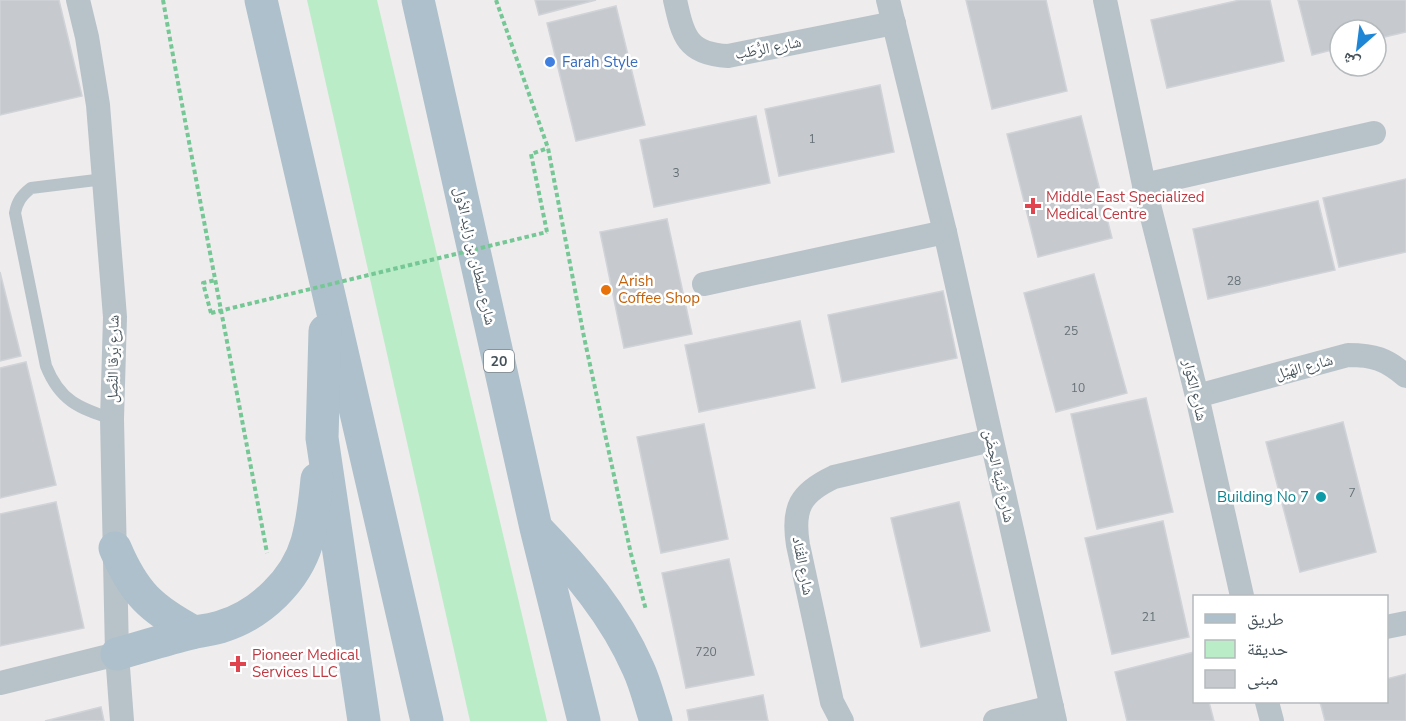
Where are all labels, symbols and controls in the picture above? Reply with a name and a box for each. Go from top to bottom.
north arrow [1328,18,1388,78]
street label: شارع الرُّطَب [733,32,803,64]
text: ش [1339,47,1364,74]
place label: Farah Style [562,52,638,72]
marker: Farah Style [543,55,557,69]
house number: 1 [808,131,816,147]
house number: 3 [672,165,680,181]
street label: شارع سلطان بن زايد الأول [449,185,501,327]
place label: Middle East Specialized Medical Centre [1046,187,1205,224]
marker: Middle East Specialized Medical Centre [1024,197,1042,215]
place label: Arish Coffee Shop [618,271,700,308]
house number: 28 [1227,273,1241,289]
marker: Arish Coffee Shop [599,283,613,297]
street label: شارع بَرقا النِّصِل [102,315,124,403]
house number: 25 [1064,323,1078,339]
road number: 20 [484,350,514,372]
street label: شارع الهَيْل [1273,350,1335,384]
street label: شارع الكوَار [1178,356,1212,423]
house number: 10 [1071,380,1085,396]
street label: شارع ثَنية الحِضَن [979,427,1019,525]
house number: 7 [1348,485,1356,501]
place label: Building No 7 [1217,487,1309,507]
marker: Building No 7 [1314,490,1328,504]
street label: شارع القْنَاد [788,535,818,597]
legend [1193,595,1388,703]
text: طريق [1247,607,1284,631]
house number: 21 [1142,609,1156,625]
text: حديقة [1247,637,1288,661]
house number: 720 [695,644,717,660]
place label: Pioneer Medical Services LLC [252,645,360,682]
marker: Pioneer Medical Services LLC [229,655,247,673]
text: مبنى [1247,667,1278,691]

